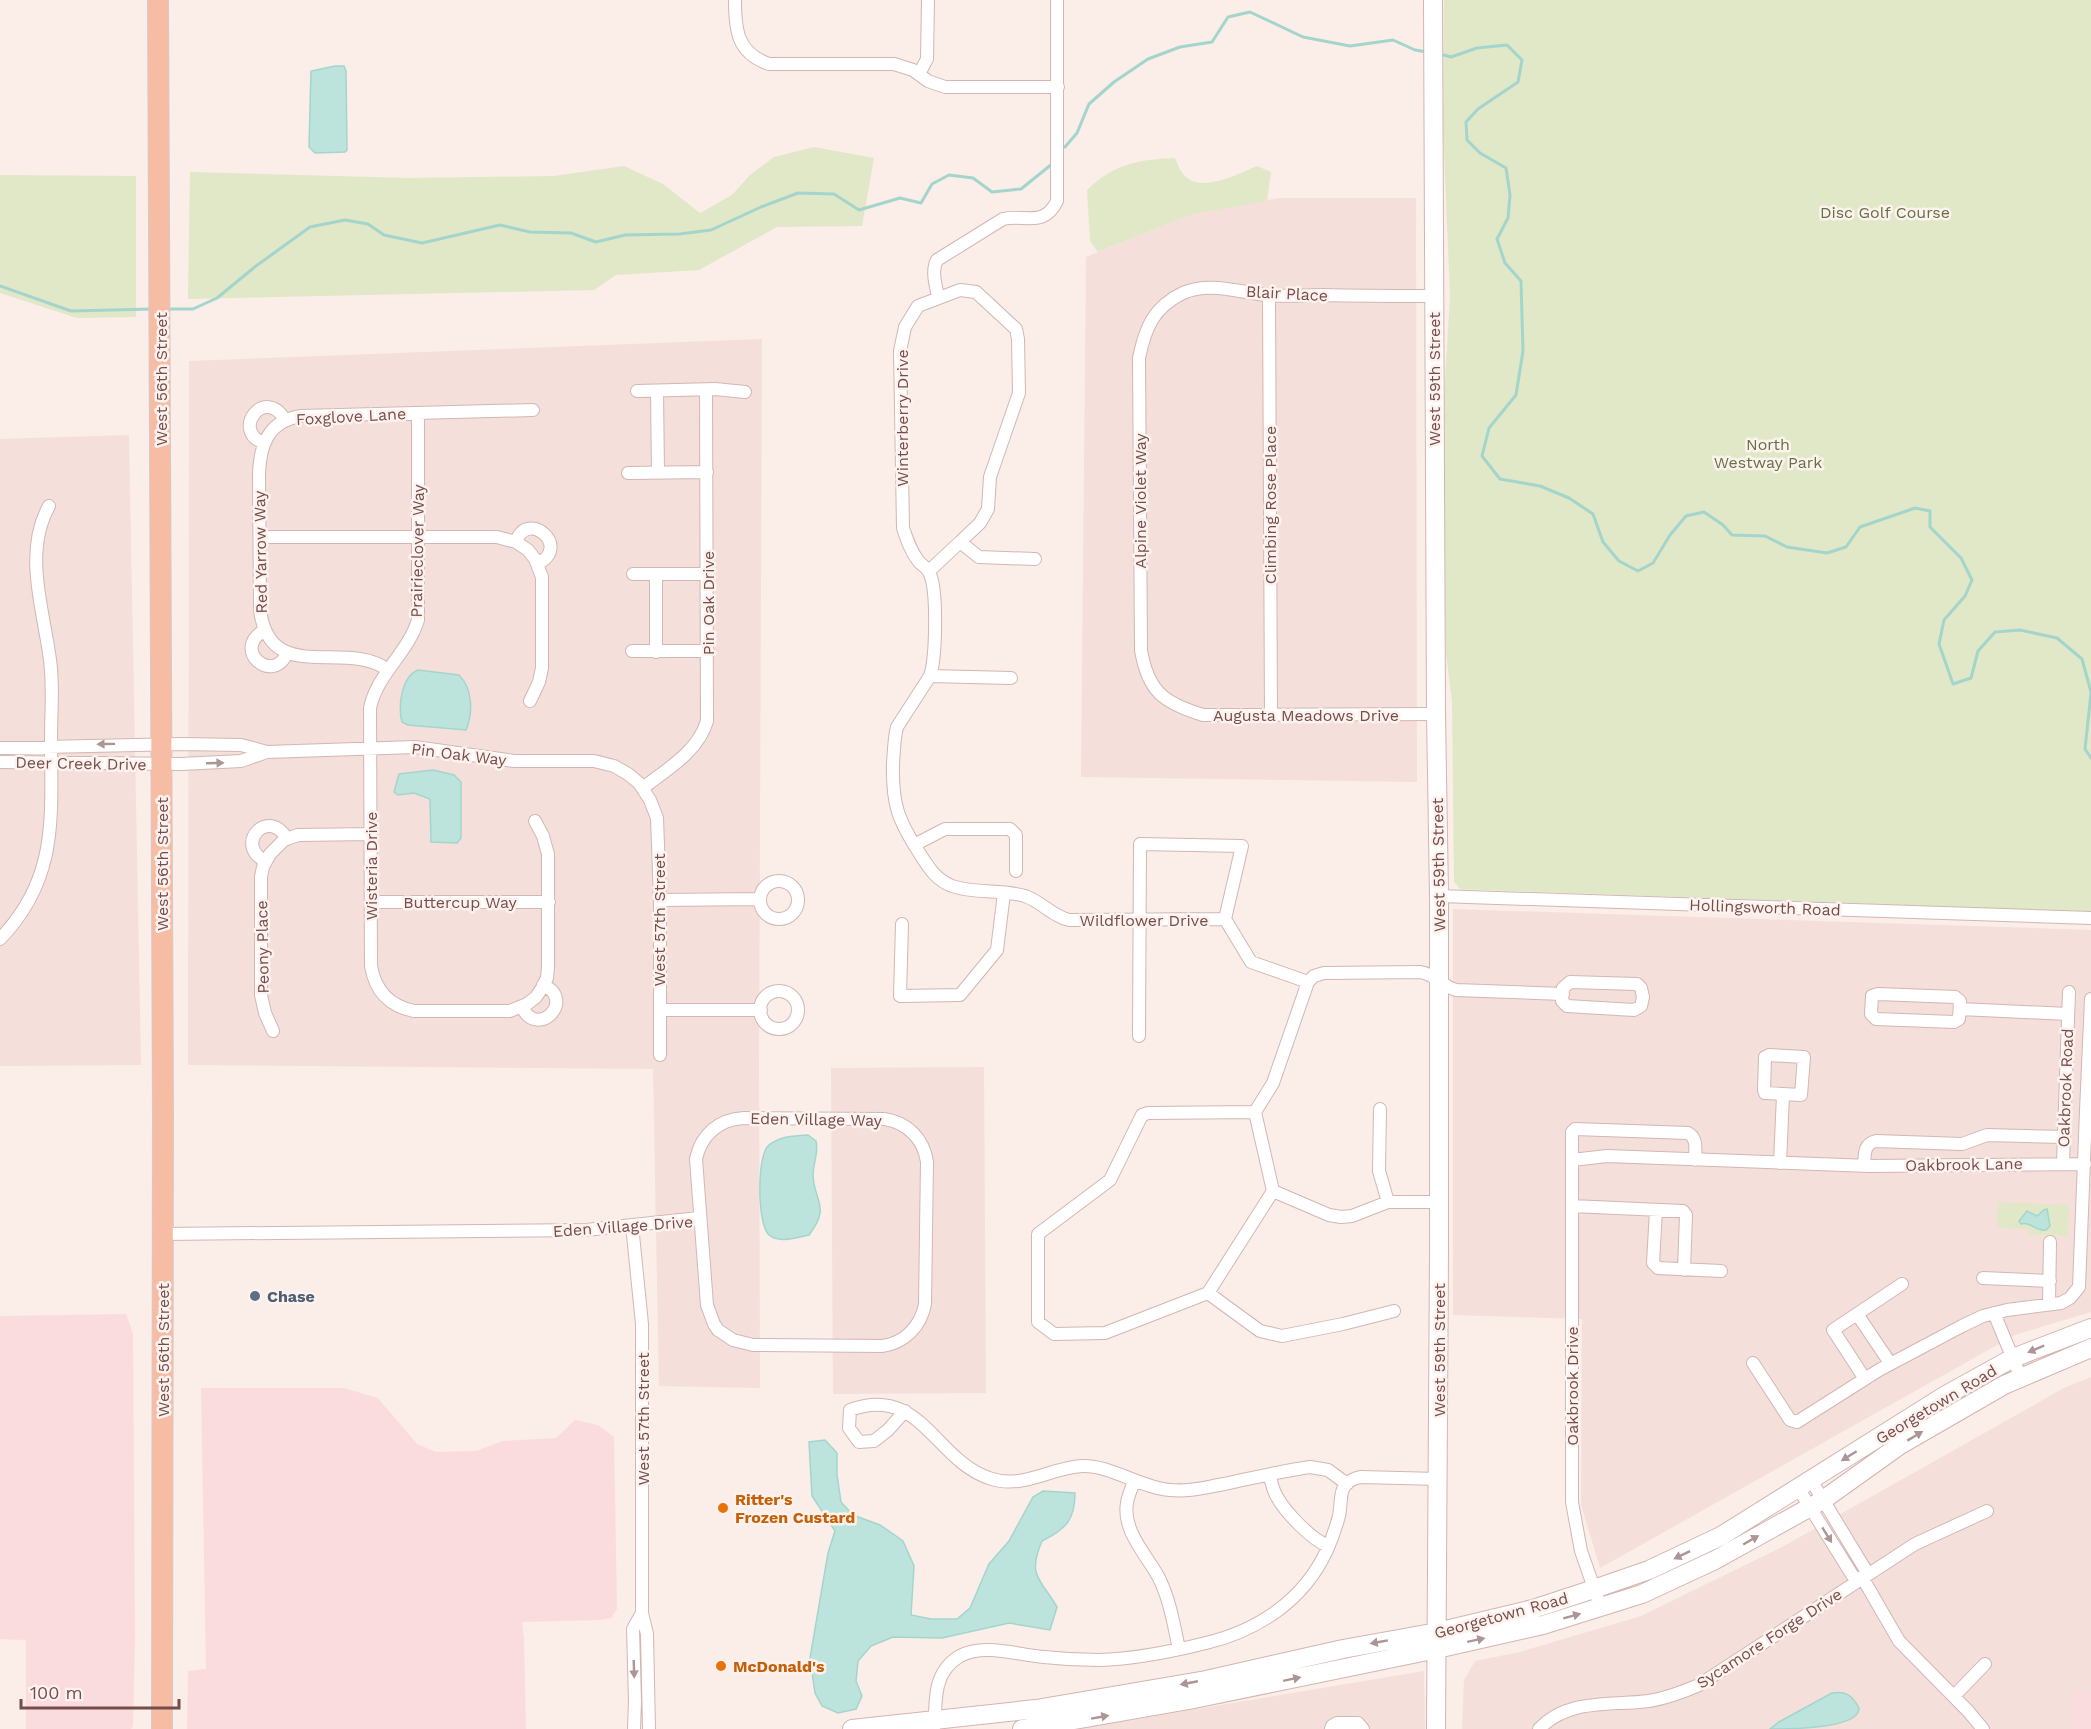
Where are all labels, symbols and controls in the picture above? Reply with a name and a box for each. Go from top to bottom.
park label: Disc Golf Course [1820,203,1950,222]
street label: Blair Place [1245,282,1329,305]
street label: West 56th Street [152,312,171,446]
street label: West 59th Street [1425,312,1444,446]
street label: Winterberry Drive [893,349,912,487]
street label: Foxglove Lane [295,404,407,429]
street label: Climbing Rose Place [1261,426,1280,584]
street label: Alpine Violet Way [1131,433,1150,569]
park label: North Westway Park [1714,435,1822,472]
street label: Prairieclover Way [407,484,428,618]
street label: Red Yarrow Way [250,490,271,614]
street label: Pin Oak Drive [699,551,718,655]
street label: Augusta Meadows Drive [1213,706,1399,725]
street label: Pin Oak Way [410,739,508,770]
one-way arrow [97,740,116,749]
street label: Deer Creek Drive [15,753,147,774]
one-way arrow [206,758,225,767]
street label: West 56th Street [153,797,172,931]
street label: West 59th Street [1428,798,1449,932]
street label: Wisteria Drive [362,812,381,920]
street label: West 57th Street [650,853,669,987]
street label: Buttercup Way [403,893,518,912]
street label: Hollingsworth Road [1689,895,1841,920]
street label: Peony Place [252,900,273,994]
street label: Wildflower Drive [1080,911,1208,930]
street label: Oakbrook Road [2054,1028,2077,1148]
street label: Eden Village Way [750,1109,883,1130]
street label: Oakbrook Lane [1905,1154,2023,1175]
street label: Eden Village Drive [552,1212,694,1241]
street label: West 56th Street [154,1283,173,1417]
street label: West 59th Street [1430,1283,1449,1417]
place label: Chase [267,1287,315,1306]
marker: Chase [248,1289,262,1303]
street label: Oakbrook Drive [1563,1326,1582,1446]
one-way arrow [2027,1344,2045,1354]
street label: West 57th Street [634,1352,653,1486]
street label: Georgetown Road [1872,1361,2000,1448]
one-way arrow [1907,1431,1924,1441]
one-way arrow [1841,1450,1857,1461]
place label: Ritter's Frozen Custard [735,1490,855,1527]
marker: Ritter's Frozen Custard [716,1501,730,1515]
one-way arrow [1821,1527,1832,1543]
one-way arrow [1743,1535,1759,1546]
one-way arrow [1673,1551,1690,1560]
street label: Sycamore Forge Drive [1693,1584,1846,1693]
street label: Georgetown Road [1432,1588,1570,1643]
one-way arrow [1563,1611,1581,1621]
one-way arrow [1467,1635,1486,1644]
one-way arrow [1370,1638,1389,1647]
place label: McDonald's [733,1657,825,1676]
marker: McDonald's [714,1659,728,1673]
one-way arrow [629,1660,639,1679]
scale bar [21,1672,178,1710]
one-way arrow [1282,1673,1301,1683]
one-way arrow [1179,1679,1198,1688]
text: 100 m [30,1682,83,1703]
one-way arrow [1091,1712,1110,1721]

